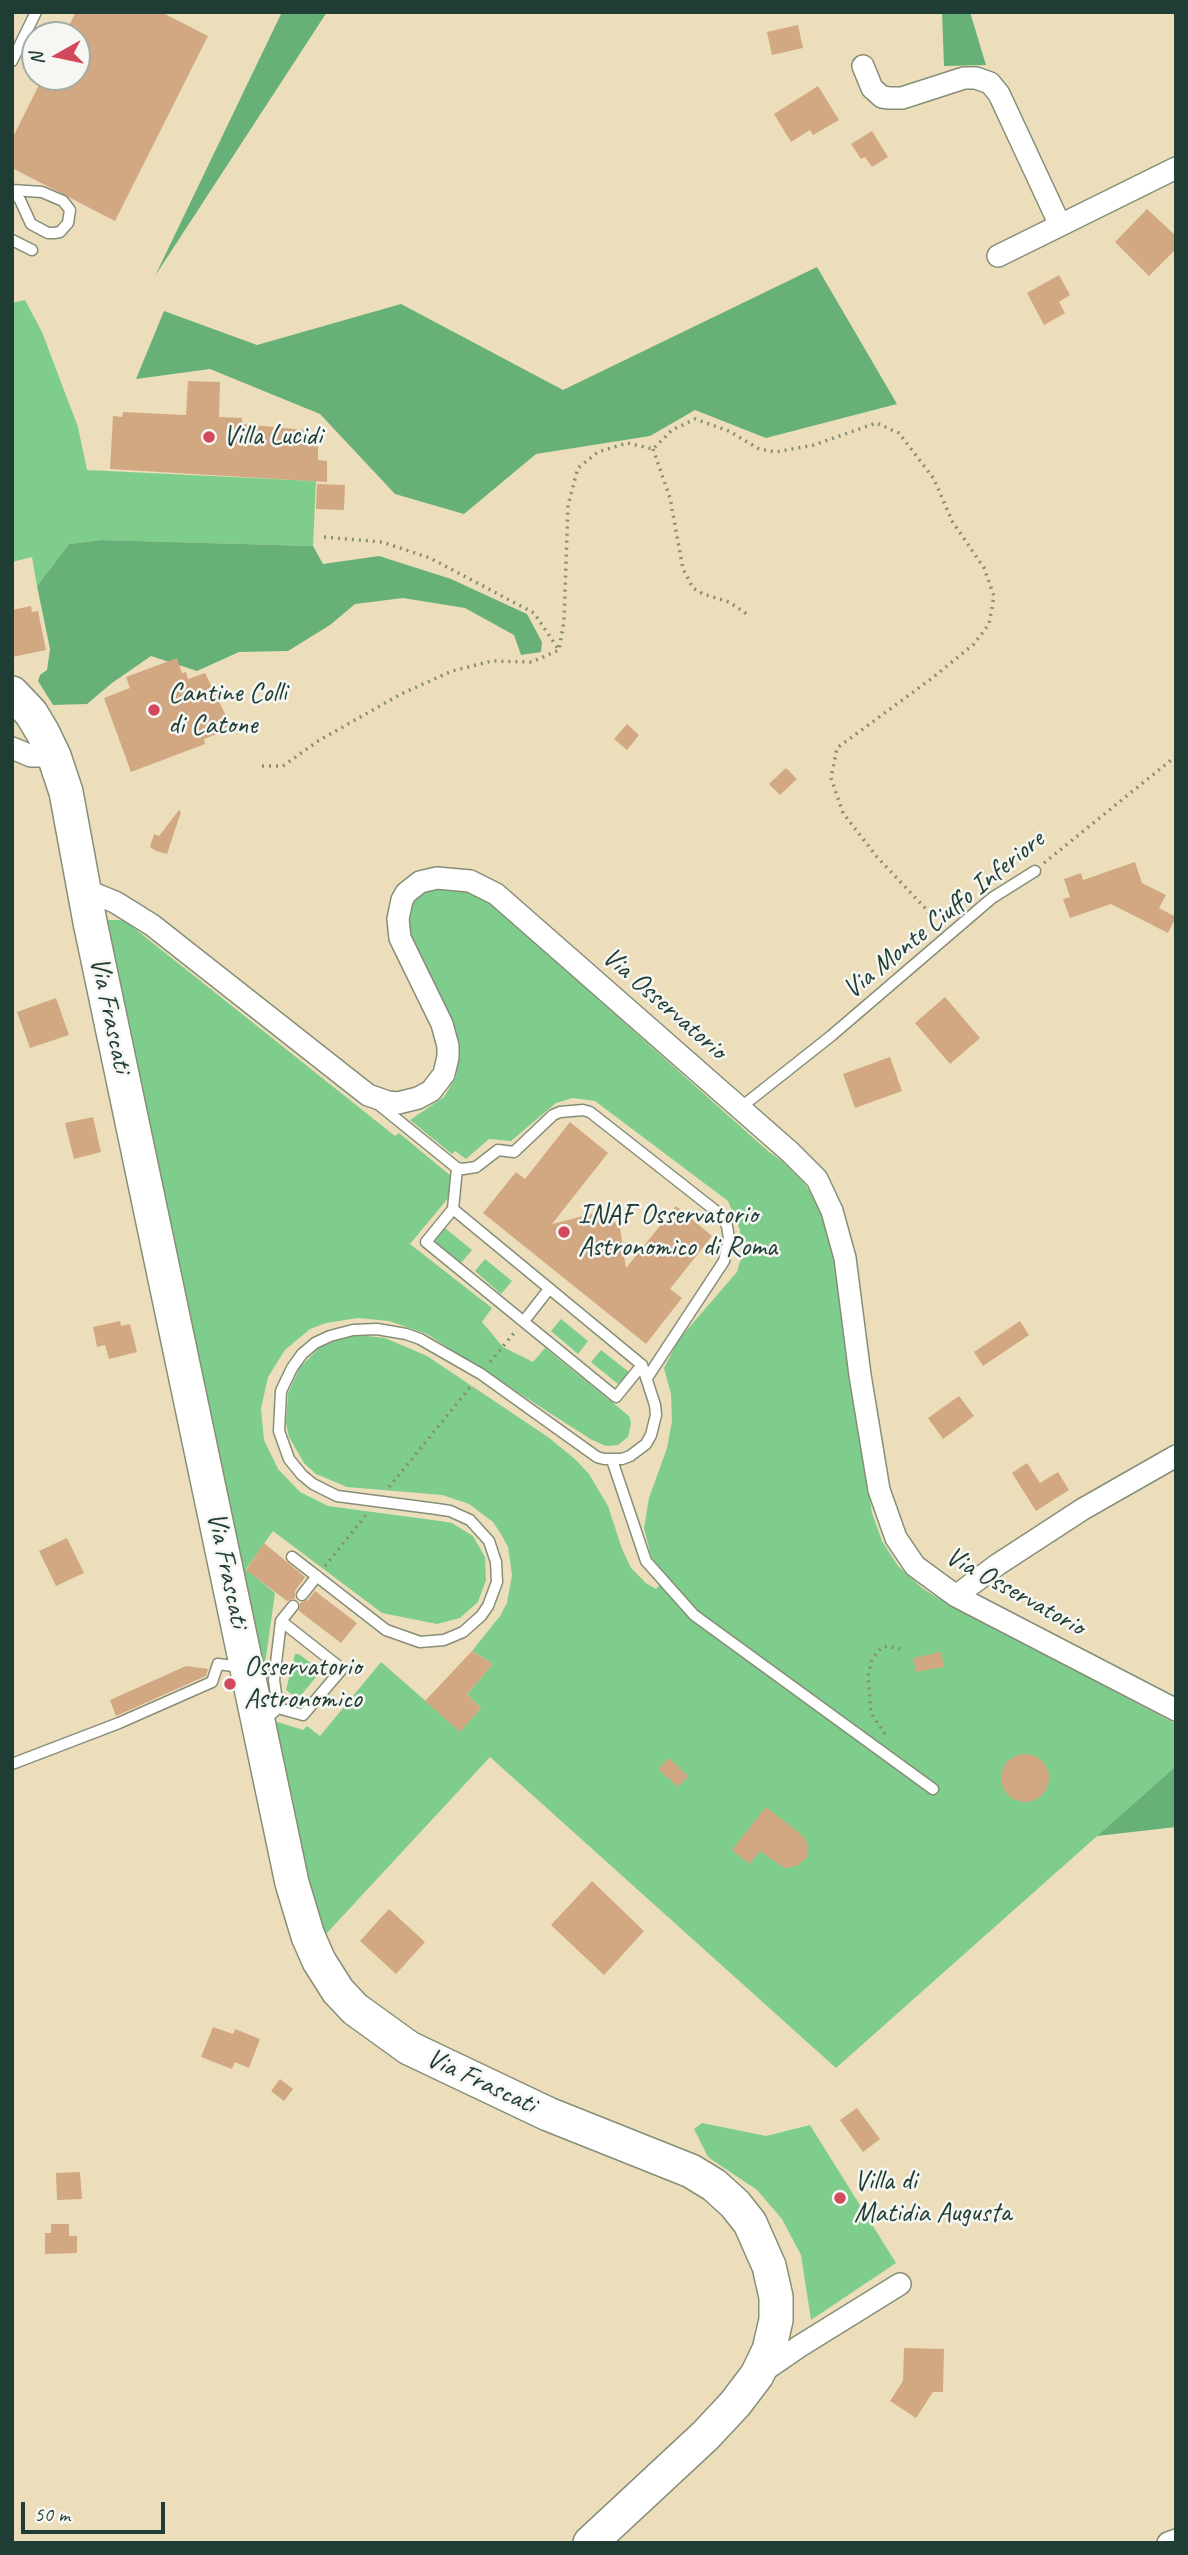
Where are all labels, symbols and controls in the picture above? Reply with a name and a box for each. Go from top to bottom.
north arrow [21,21,91,91]
text: N [24,51,50,67]
place label: Villa Lucidi [223,420,322,454]
marker: Villa Lucidi [201,429,217,445]
place label: Cantine Colli di Catone [168,677,287,743]
marker: Cantine Colli di Catone [146,702,162,718]
street label: Via Monte Ciuffo Inferiore [837,823,1051,1007]
street label: Via Osservatorio [595,941,733,1067]
street label: Via Frascati [81,954,139,1076]
place label: INAF Osservatorio Astronomico di Roma [578,1199,777,1265]
marker: INAF Osservatorio Astronomico di Roma [556,1224,572,1240]
street label: Via Frascati [198,1509,256,1631]
street label: Via Osservatorio [939,1540,1091,1644]
place label: Osservatorio Astronomico [244,1651,362,1717]
marker: Osservatorio Astronomico [222,1676,238,1692]
street label: Via Frascati [421,2042,541,2122]
place label: Villa di Matidia Augusta [854,2165,1011,2231]
marker: Villa di Matidia Augusta [832,2190,848,2206]
scale bar [24,2488,168,2532]
text: 50 m [34,2501,70,2527]

